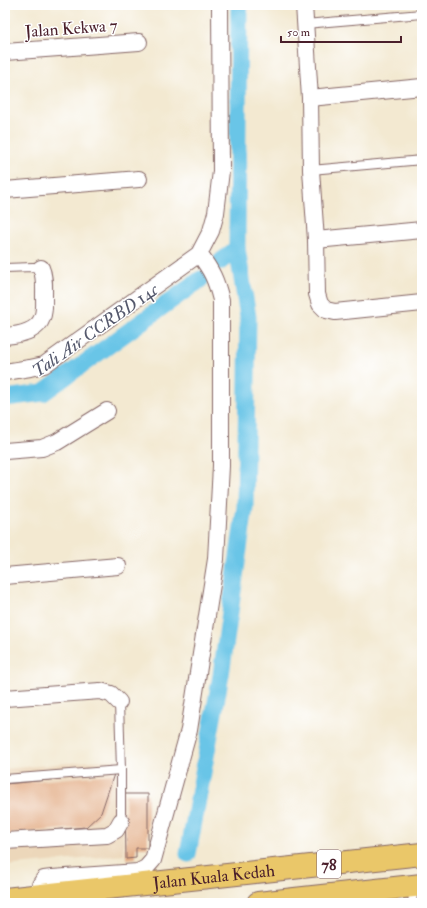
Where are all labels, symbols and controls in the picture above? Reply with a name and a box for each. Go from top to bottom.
street label: Jalan Kekwa 7 [23,15,118,43]
scale bar [281,18,401,44]
text: 50 m [287,25,311,40]
water label: Tali Air CCRBD 14c [28,278,163,382]
road number: 78 [317,850,341,878]
street label: Jalan Kuala Kedah [151,860,276,895]

